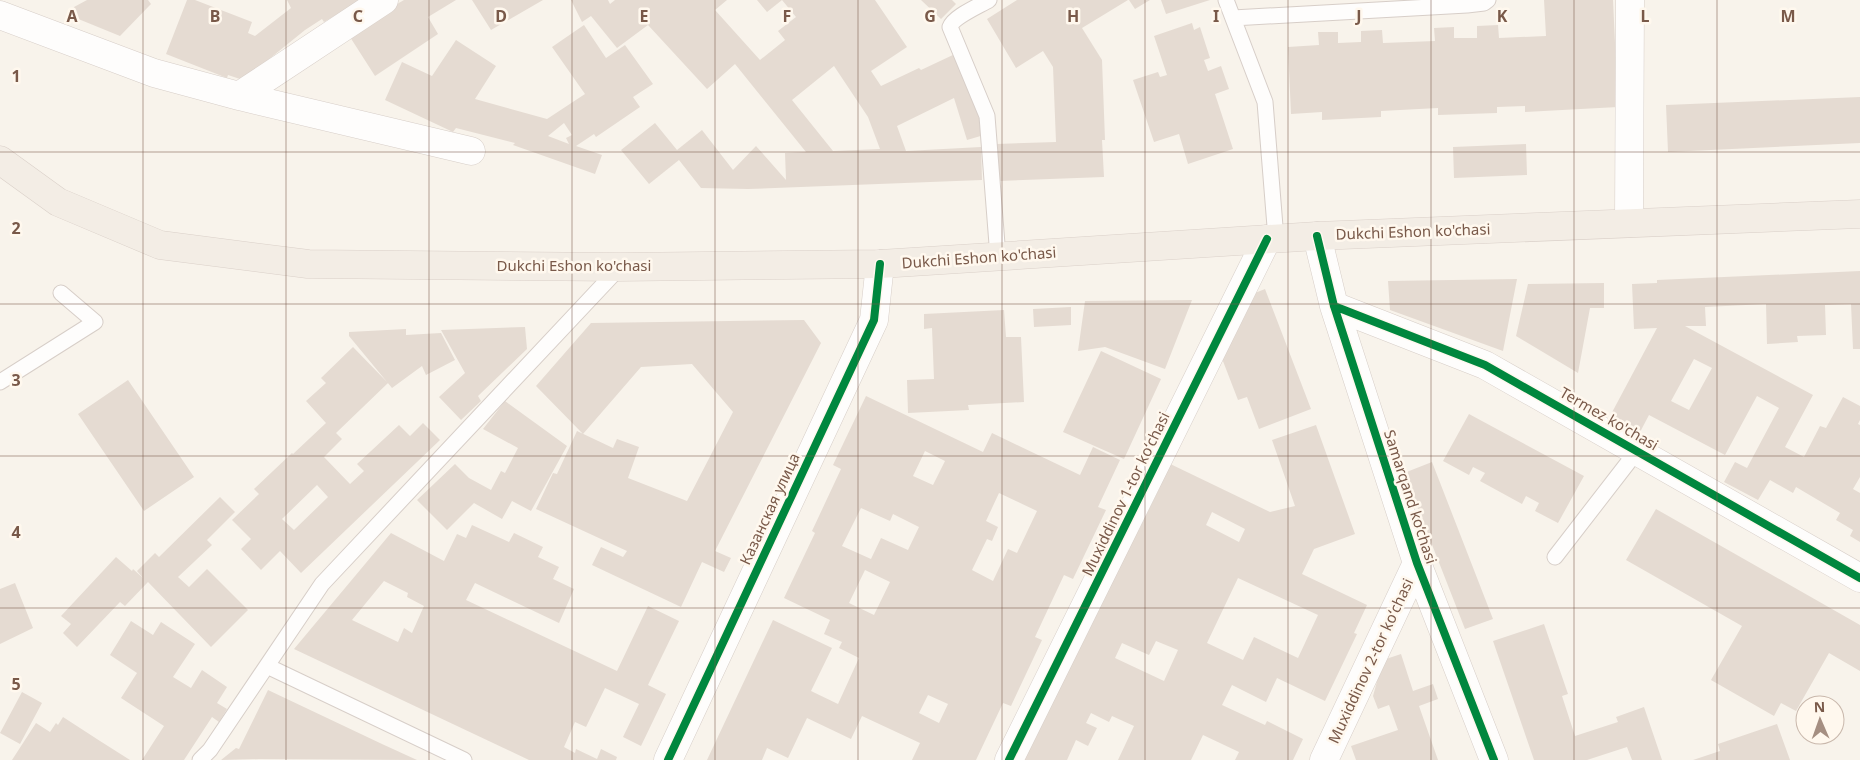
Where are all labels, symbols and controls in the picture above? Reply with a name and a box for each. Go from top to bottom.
text: A [66,5,78,27]
text: B [210,5,220,27]
text: C [353,5,363,27]
text: D [495,5,507,27]
text: E [640,5,649,27]
text: F [783,5,791,27]
text: G [924,5,936,27]
text: H [1067,5,1079,27]
text: I [1213,5,1219,27]
text: J [1354,5,1362,27]
text: K [1497,5,1508,27]
text: L [1641,5,1650,27]
text: M [1780,5,1796,27]
text: 1 [11,65,21,87]
text: 2 [11,217,21,239]
street label: Dukchi Eshon ko'chasi [1335,218,1491,244]
street label: Dukchi Eshon ko'chasi [901,242,1057,272]
street label: Dukchi Eshon ko'chasi [497,255,651,275]
text: 3 [11,369,21,391]
street label: Termez ko'chasi [1557,382,1662,454]
street label: Muxiddinov 1-tor koʻchasi [1077,408,1174,579]
street label: Samarqand ko‘chasi [1380,427,1442,566]
street label: Казанская улица [734,450,804,568]
text: 4 [11,521,21,543]
street label: Muxiddinov 2-tor koʻchasi [1323,575,1417,746]
text: 5 [11,673,21,695]
north arrow [1795,695,1845,745]
text: N [1814,697,1826,716]

